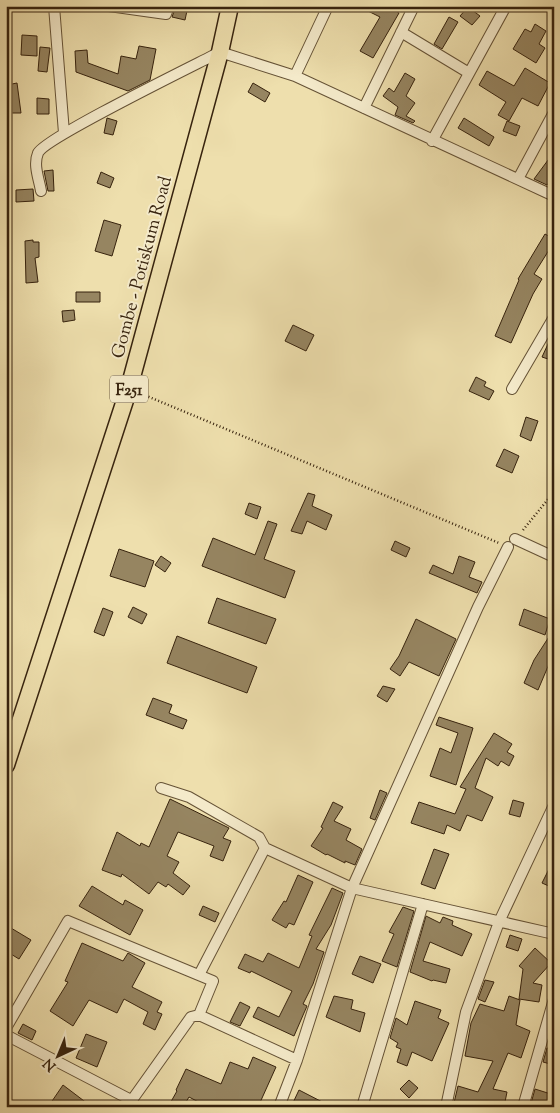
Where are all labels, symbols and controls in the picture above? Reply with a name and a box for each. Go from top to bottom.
street label: Gombe - Potiskum Road [106,173,180,362]
road number: F251 [110,376,148,402]
north arrow [32,1030,82,1080]
text: N [39,1053,61,1075]

